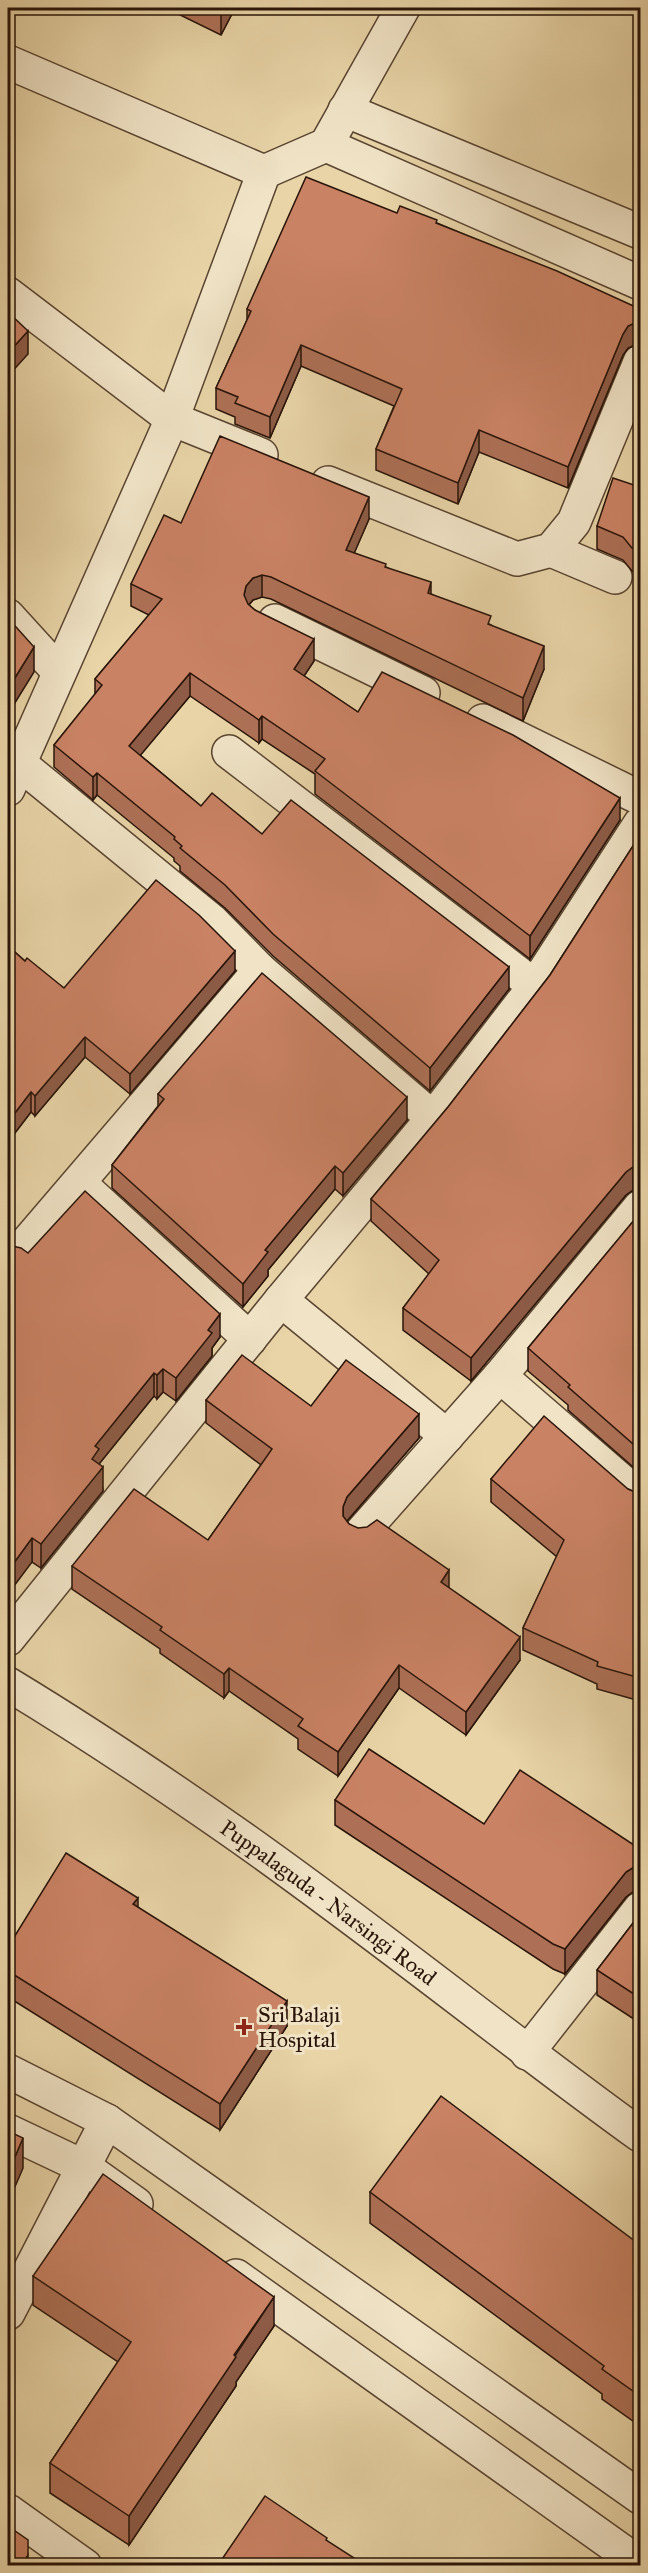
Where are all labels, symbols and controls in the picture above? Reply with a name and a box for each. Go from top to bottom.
street label: Puppalaguda - Narsingi Road [215,1814,442,1991]
place label: Sri Balaji Hospital [258,2001,340,2053]
marker: Sri Balaji Hospital [235,2018,253,2036]

